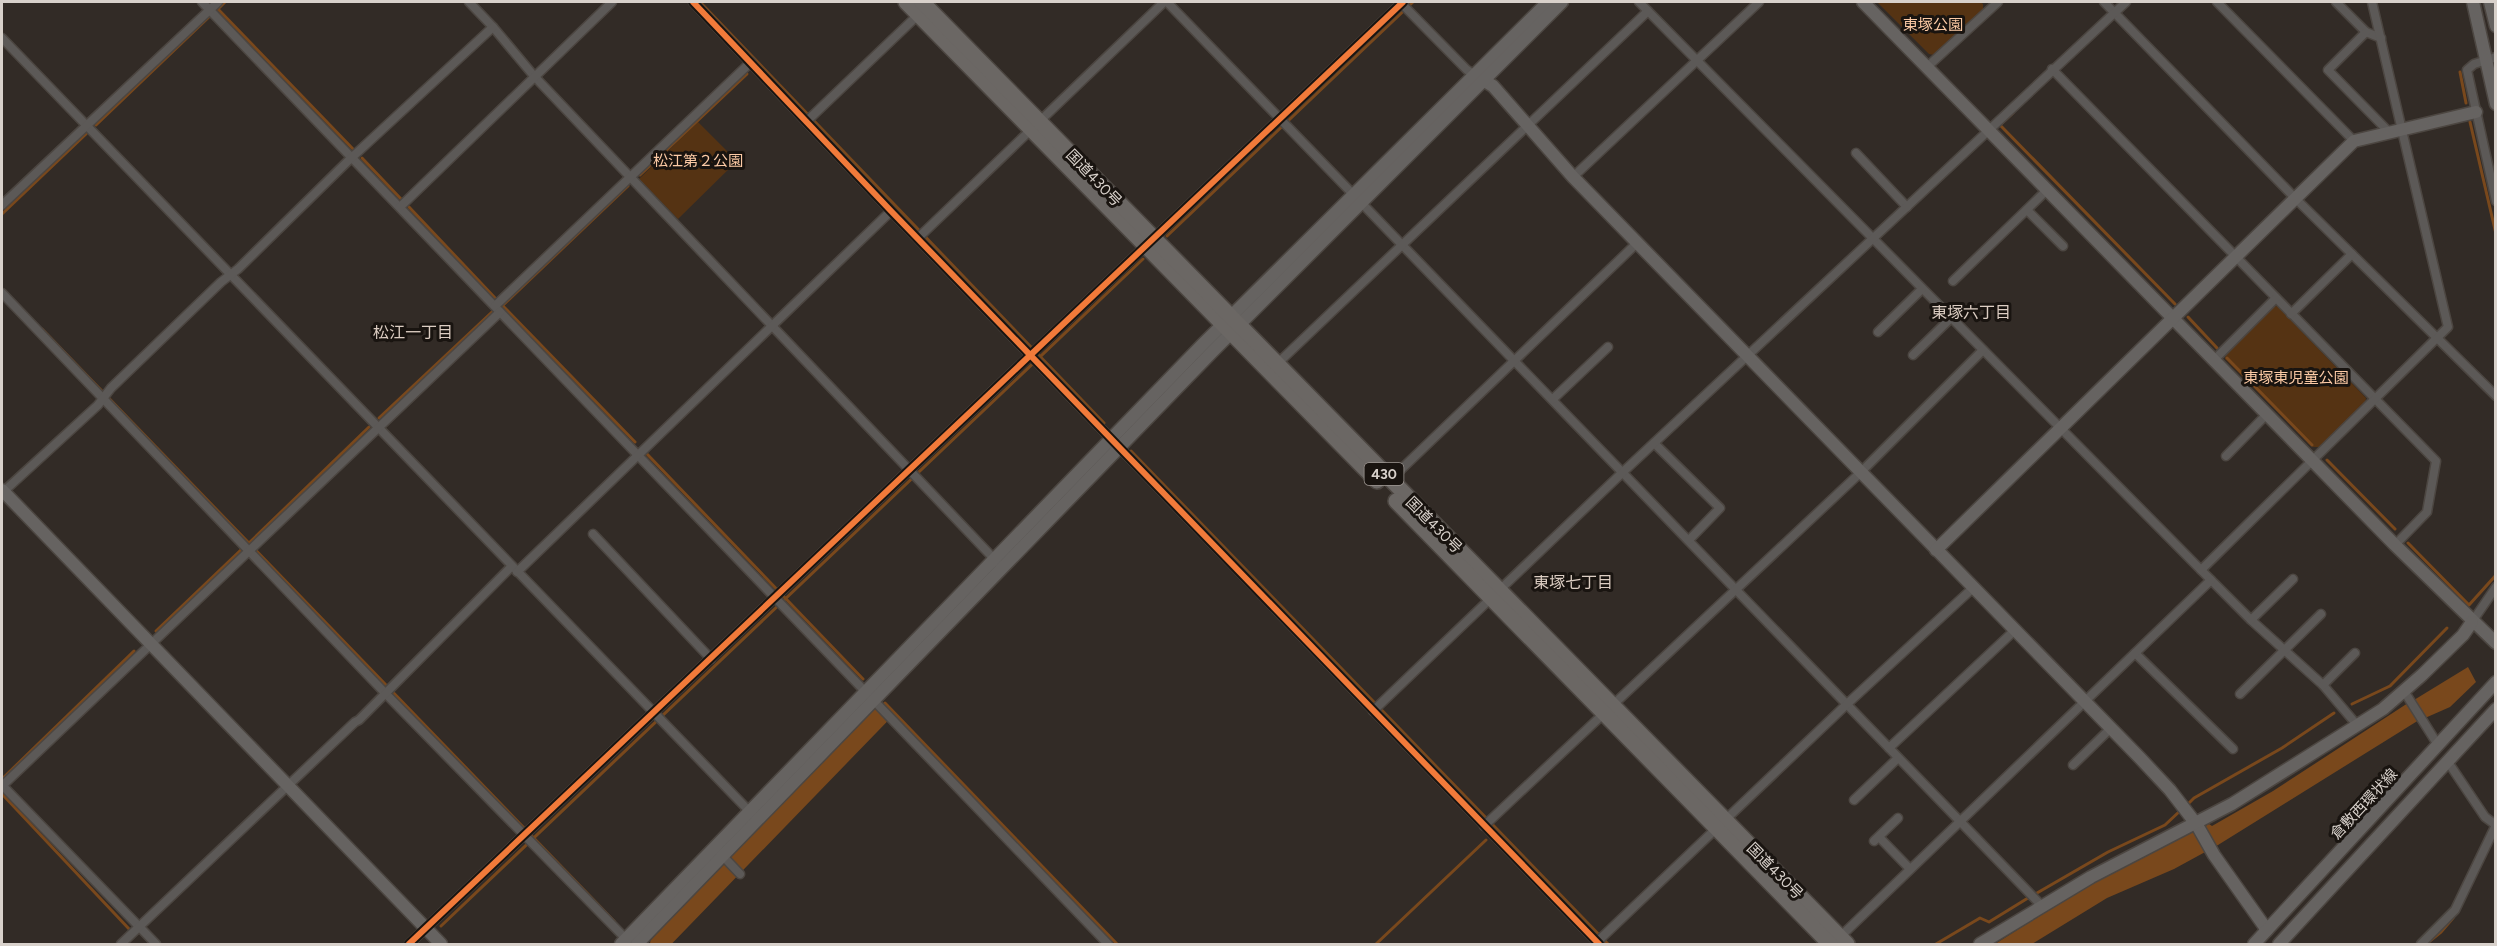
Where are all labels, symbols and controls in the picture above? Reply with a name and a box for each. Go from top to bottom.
park label: 東塚公園 [1903,16,1963,34]
street label: 国道430号 [1062,146,1126,210]
park label: 松江第２公園 [653,152,743,170]
district label: 東塚六丁目 [1931,303,2011,322]
district label: 松江一丁目 [373,323,453,342]
park label: 東塚東児童公園 [2243,369,2349,387]
road number: 430 [1364,463,1404,485]
street label: 国道430号 [1402,493,1466,557]
district label: 東塚七丁目 [1533,573,1613,592]
street label: 倉敷西環状線 [2327,765,2401,843]
street label: 国道430号 [1743,839,1807,903]

